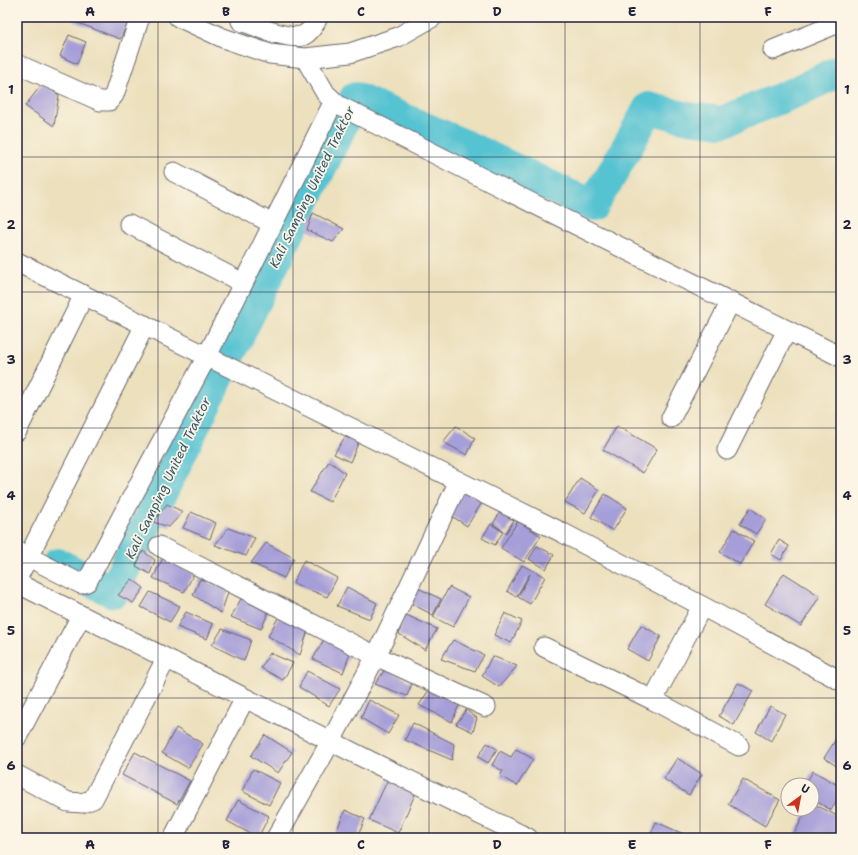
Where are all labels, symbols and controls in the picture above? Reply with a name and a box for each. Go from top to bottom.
text: A [85,3,95,20]
text: B [222,3,230,20]
text: C [357,3,365,20]
text: D [492,3,502,20]
text: E [628,3,637,20]
text: F [764,3,772,20]
text: 1 [8,81,14,98]
text: 1 [844,81,850,98]
water label: Kali Samping United Traktor [265,102,359,271]
text: 2 [6,216,16,233]
text: 2 [842,216,852,233]
text: 3 [6,351,16,368]
text: 3 [842,351,852,368]
water label: Kali Samping United Traktor [121,393,215,562]
text: 4 [6,487,16,504]
text: 4 [842,487,852,504]
text: 5 [7,622,15,639]
text: 5 [843,622,851,639]
text: 6 [6,757,16,774]
text: 6 [842,757,852,774]
north arrow [780,777,820,817]
text: U [798,781,812,797]
text: A [85,836,95,853]
text: B [222,836,230,853]
text: C [357,836,365,853]
text: D [492,836,502,853]
text: E [628,836,637,853]
text: F [764,836,772,853]

